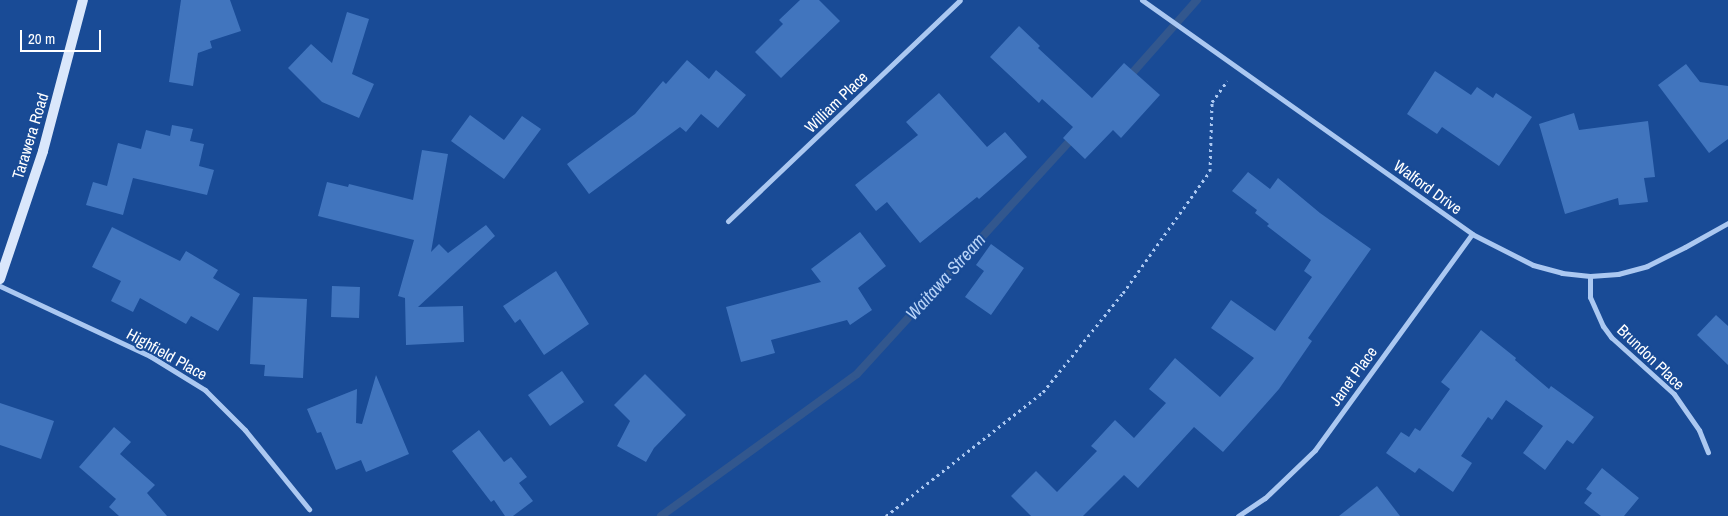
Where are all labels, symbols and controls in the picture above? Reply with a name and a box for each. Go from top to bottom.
scale bar [22,20,104,52]
text: 20 m [28,28,55,49]
street label: William Place [800,67,872,137]
street label: Tarawera Road [8,91,52,181]
street label: Walford Drive [1390,156,1466,218]
water label: Waitawa Stream [902,229,990,325]
street label: Brundon Place [1613,320,1689,394]
street label: Highfield Place [123,324,211,384]
street label: Janet Place [1325,343,1381,409]

